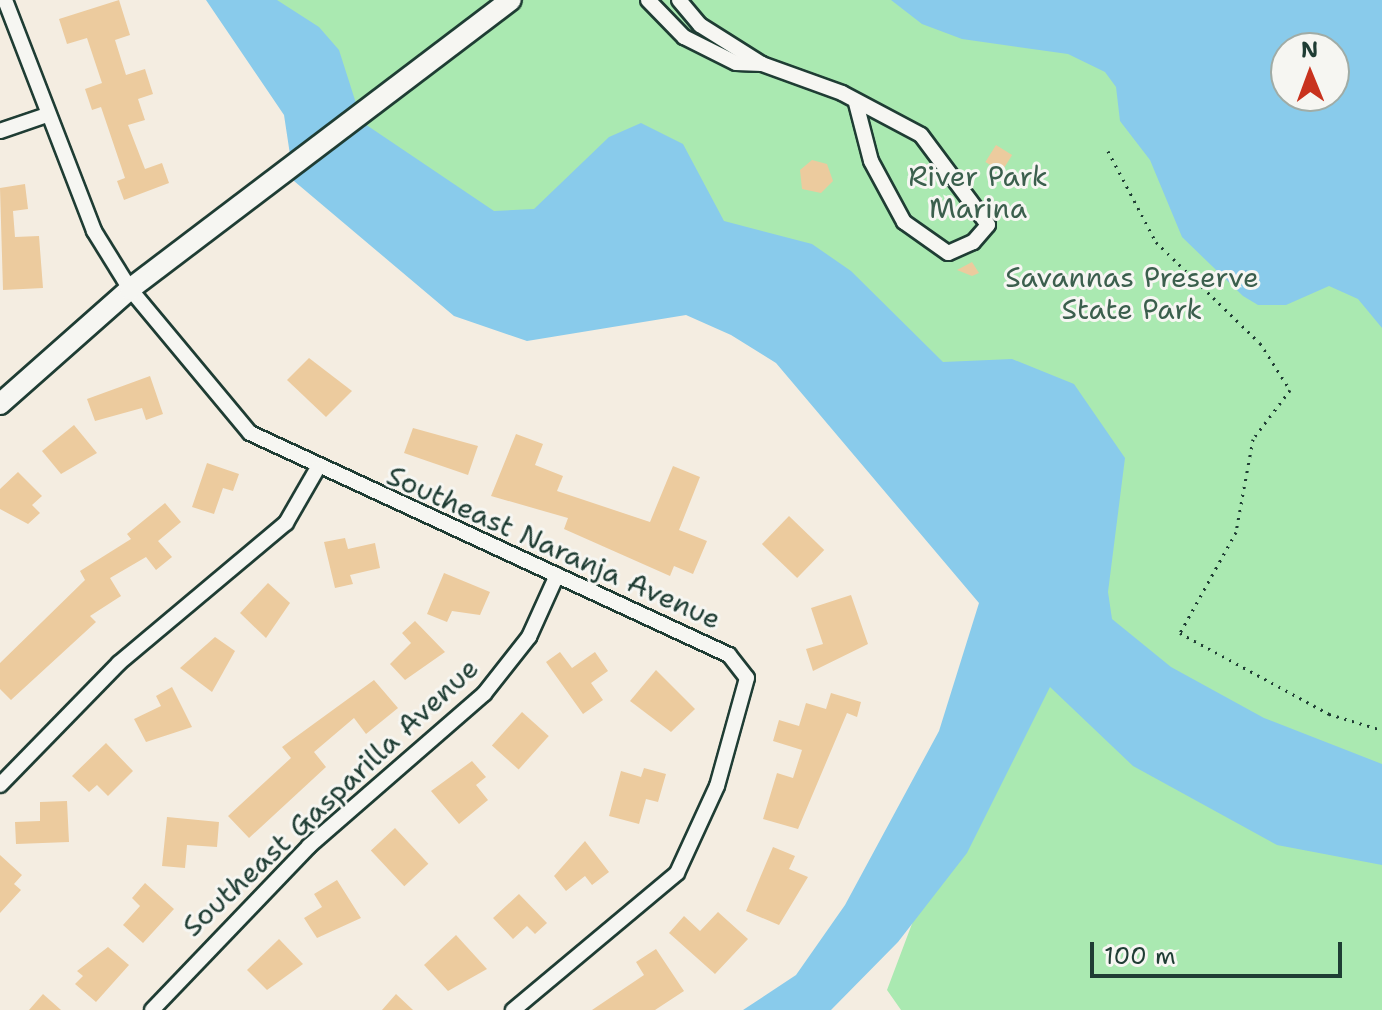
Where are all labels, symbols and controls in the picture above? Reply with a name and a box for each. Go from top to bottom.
north arrow [1270,32,1350,112]
text: N [1301,35,1319,64]
park label: River Park Marina [908,159,1048,225]
park label: Savannas Preserve State Park [1005,260,1259,326]
street label: Southeast Naranja Avenue [382,458,726,636]
street label: Southeast Gasparilla Avenue [175,651,485,943]
scale bar [1094,926,1346,976]
text: 100 m [1104,940,1176,972]

